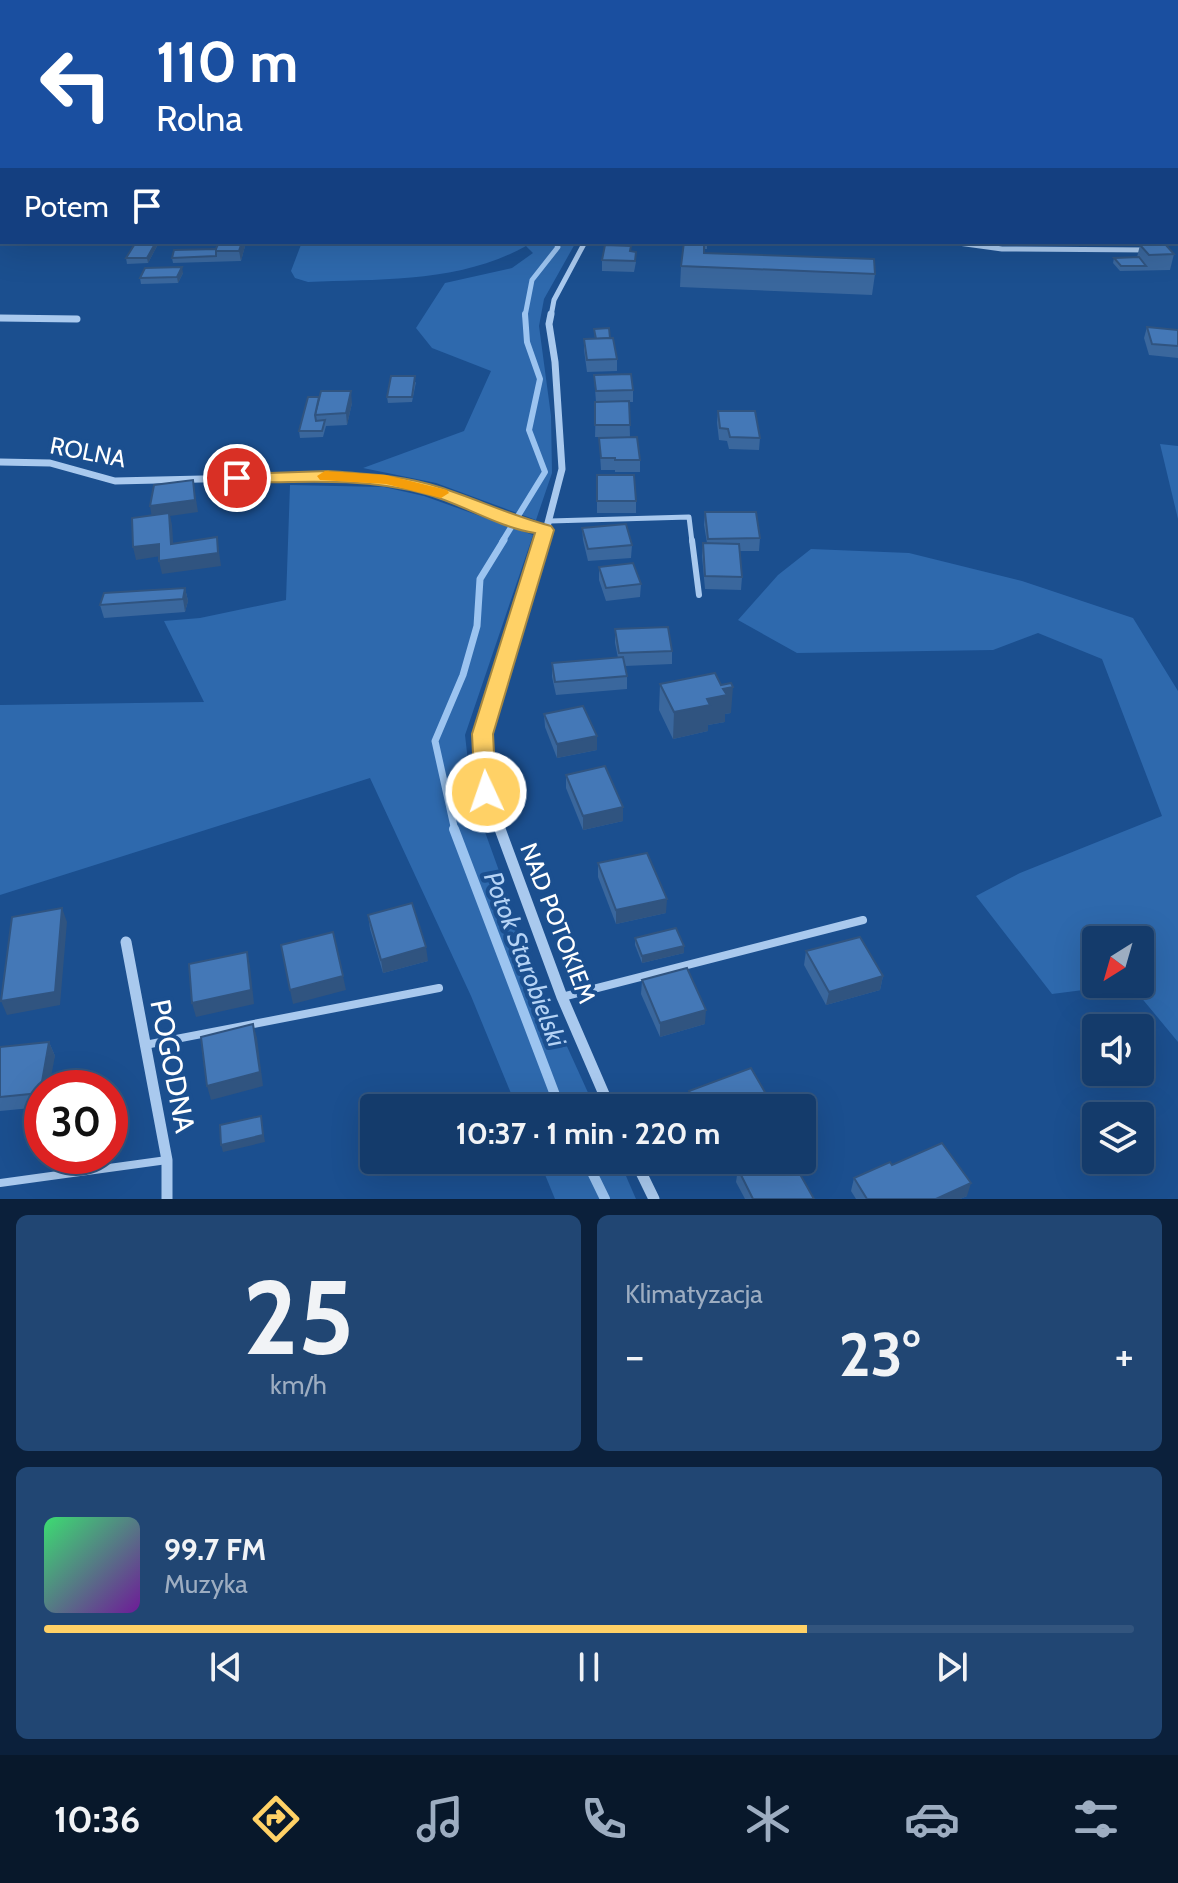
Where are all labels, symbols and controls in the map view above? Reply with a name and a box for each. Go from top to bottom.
text: 110 m [156,28,298,96]
icon: left [24,32,128,136]
text: Rolna [156,96,243,140]
icon: arrive [125,184,169,228]
text: Potem [24,188,109,225]
street label: ROLNA [48,430,129,474]
pin [203,444,271,512]
icon: arrive [215,456,259,500]
position arrow [444,750,528,834]
street label: NAD POTOKIEM [514,839,602,1007]
water label: Potok Starobielski [477,867,573,1052]
north arrow [1082,926,1154,998]
map controls [1082,926,1154,1174]
street label: POGODNA [143,996,203,1136]
button: sound [1082,1014,1154,1086]
speed limit sign: 30 [24,1070,128,1174]
button: layers [1082,1102,1154,1174]
text: 10:37 · 1 min · 220 m [456,1115,720,1152]
text: 25 [243,1254,354,1380]
text: Klimatyzacja [625,1278,763,1310]
text: 23° [839,1318,920,1391]
text: − [625,1329,644,1382]
text: + [1115,1329,1134,1382]
text: km/h [270,1369,327,1401]
text: 99.7 FM [164,1531,266,1568]
text: Muzyka [164,1568,248,1600]
icon: previous [204,1645,248,1689]
icon: pause [567,1645,611,1689]
icon: next [930,1645,974,1689]
icon: directions [248,1791,304,1847]
icon: music [412,1791,468,1847]
icon: phone [576,1791,632,1847]
icon: climate [740,1791,796,1847]
icon: car [904,1791,960,1847]
icon: filters [1068,1791,1124,1847]
text: 10:36 [54,1797,140,1841]

